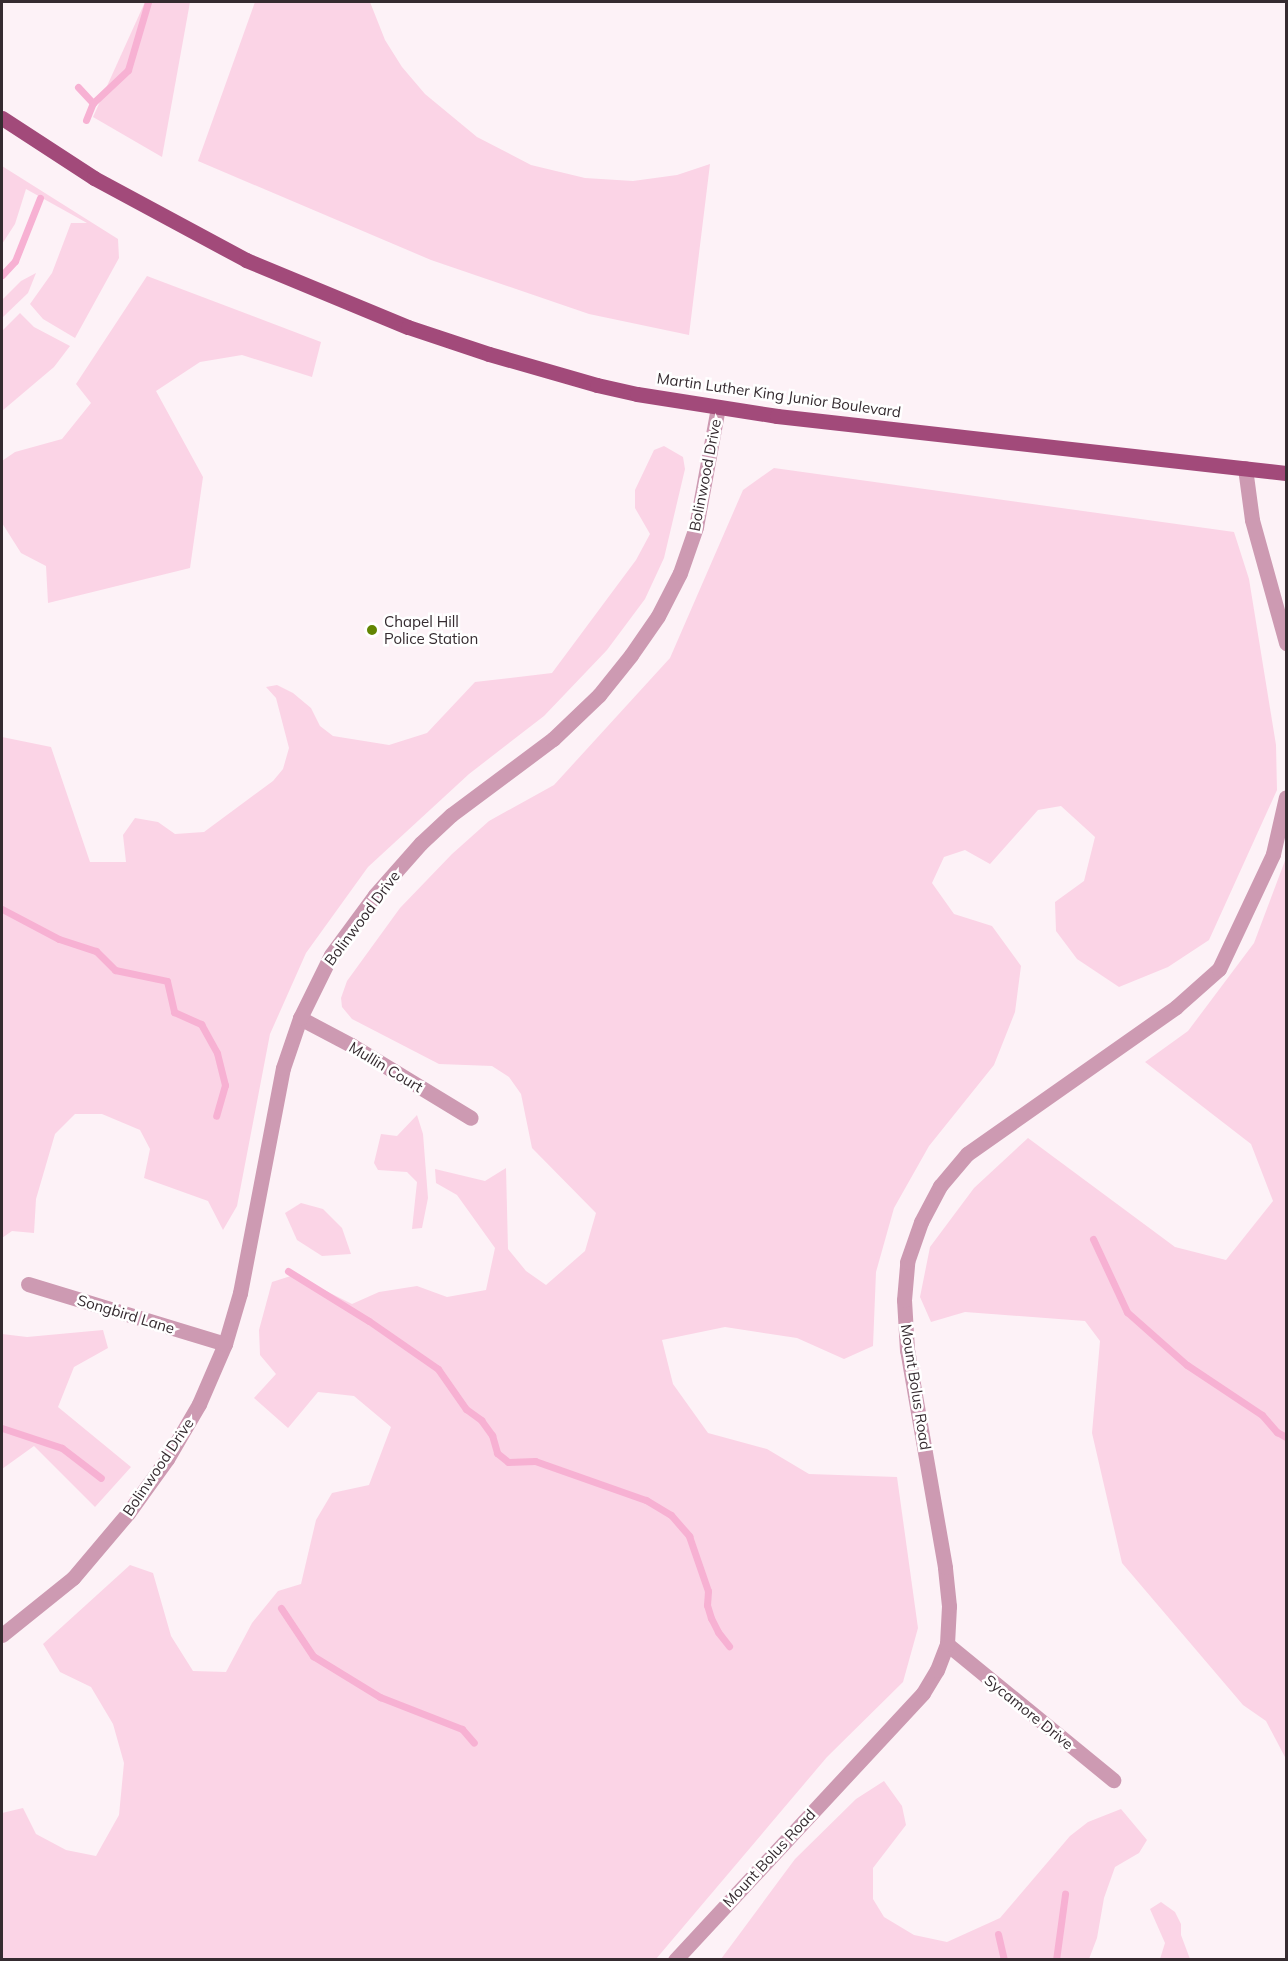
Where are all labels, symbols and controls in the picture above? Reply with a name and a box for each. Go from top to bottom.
street label: Martin Luther King Junior Boulevard [656,369,902,421]
street label: Bolinwood Drive [685,417,725,533]
place label: Chapel Hill Police Station [384,612,478,647]
marker: Chapel Hill Police Station [365,623,379,637]
street label: Bolinwood Drive [321,867,403,969]
street label: Mullin Court [346,1038,426,1096]
street label: Songbird Lane [75,1291,177,1337]
street label: Mount Bolus Road [897,1323,935,1451]
street label: Bolinwood Drive [119,1415,197,1519]
street label: Sycamore Drive [981,1671,1077,1753]
street label: Mount Bolus Road [719,1805,819,1911]

